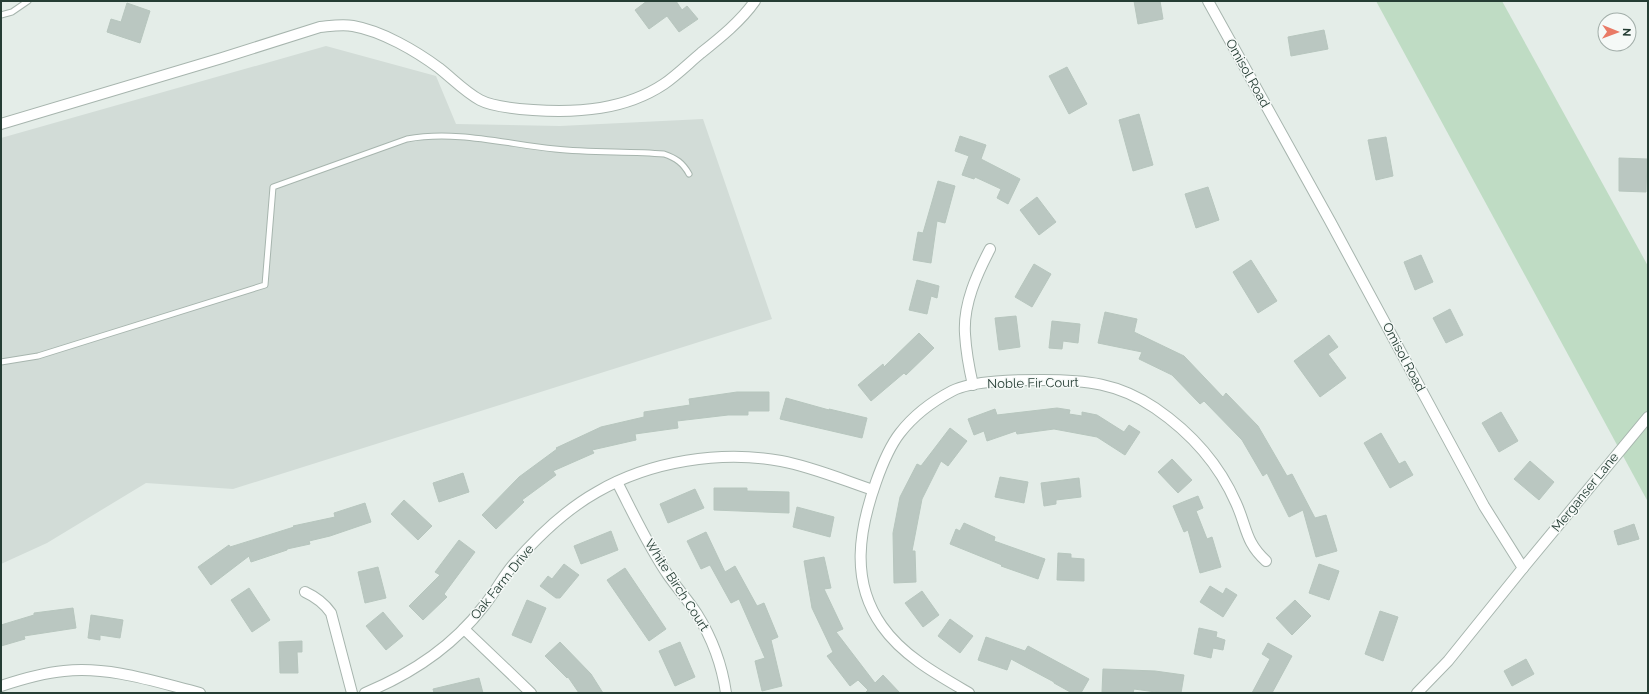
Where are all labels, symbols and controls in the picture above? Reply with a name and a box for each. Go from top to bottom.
north arrow [1597,12,1637,52]
text: N [1620,28,1633,36]
street label: Omisol Road [1223,36,1273,110]
street label: Omisol Road [1380,320,1428,394]
street label: Noble Fir Court [987,375,1080,391]
street label: Merganser Lane [1549,449,1622,535]
street label: White Birch Court [642,536,713,634]
street label: Oak Farm Drive [467,541,537,622]

